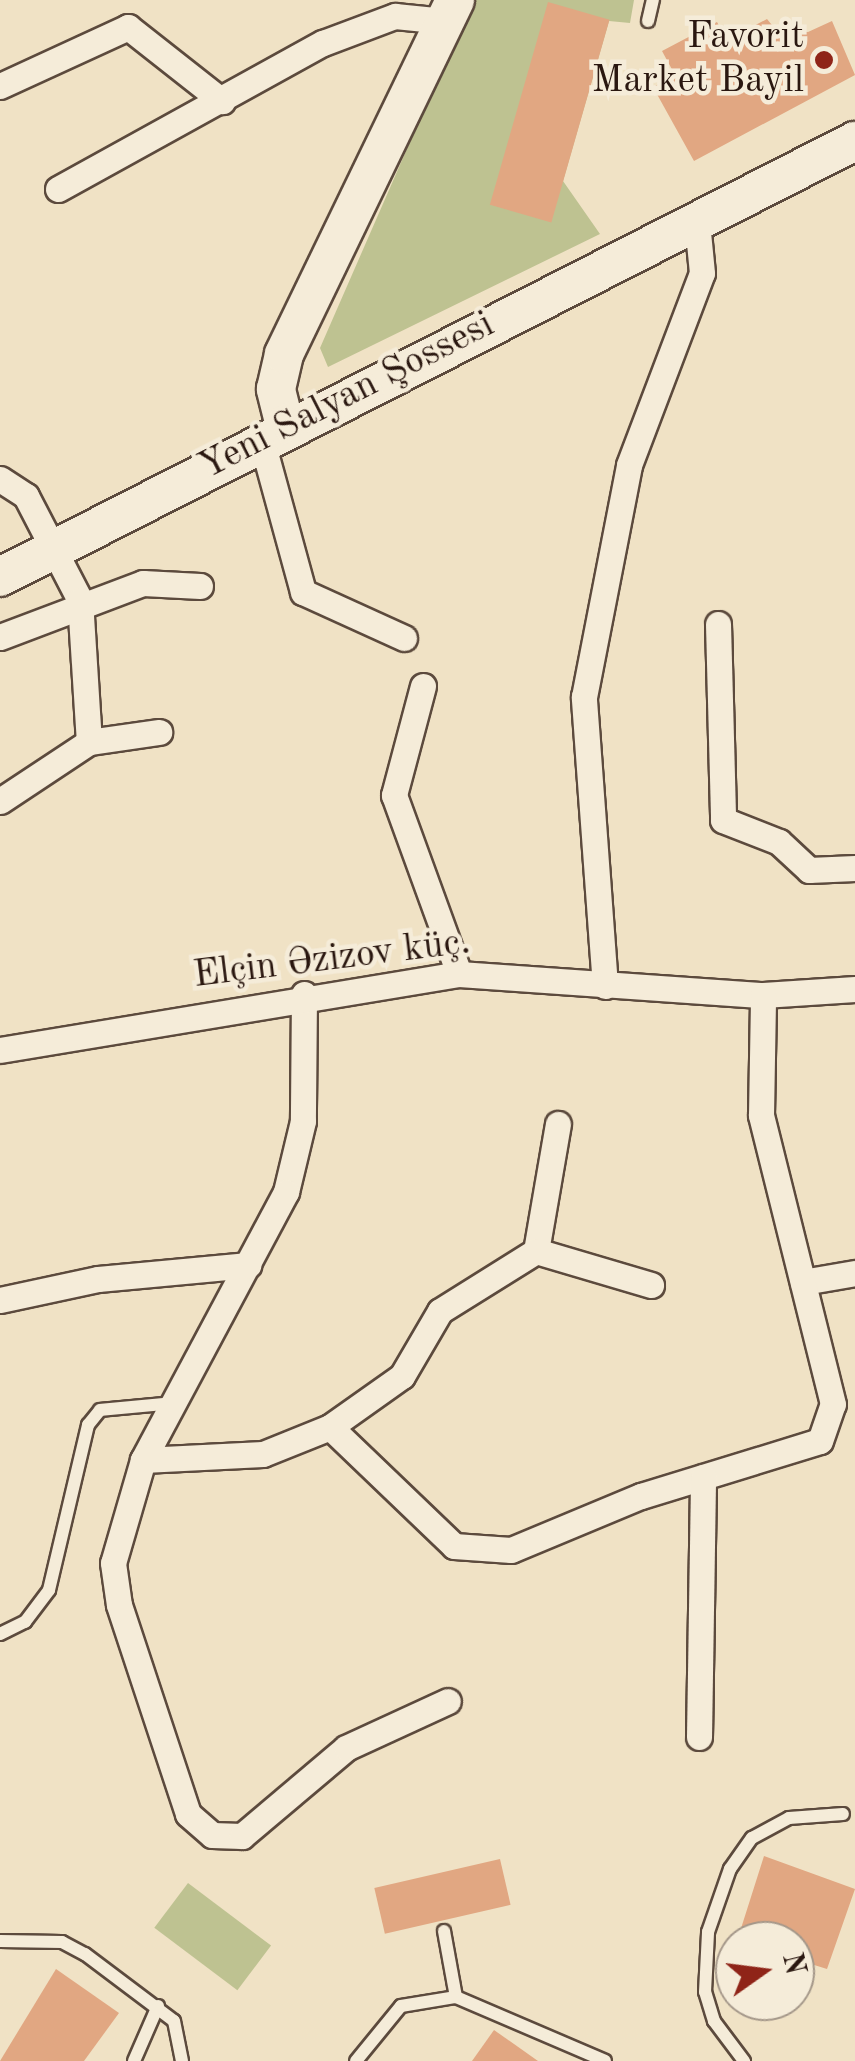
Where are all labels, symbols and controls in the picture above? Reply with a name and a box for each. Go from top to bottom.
place label: Favorit Market Bayil [592,15,804,104]
marker: Favorit Market Bayil [813,49,835,71]
street label: Yeni Salyan Şossesi [192,303,502,491]
street label: Elçin Əzizov küç. [191,920,473,1000]
north arrow [715,1921,815,2021]
text: N [776,1950,808,1978]

